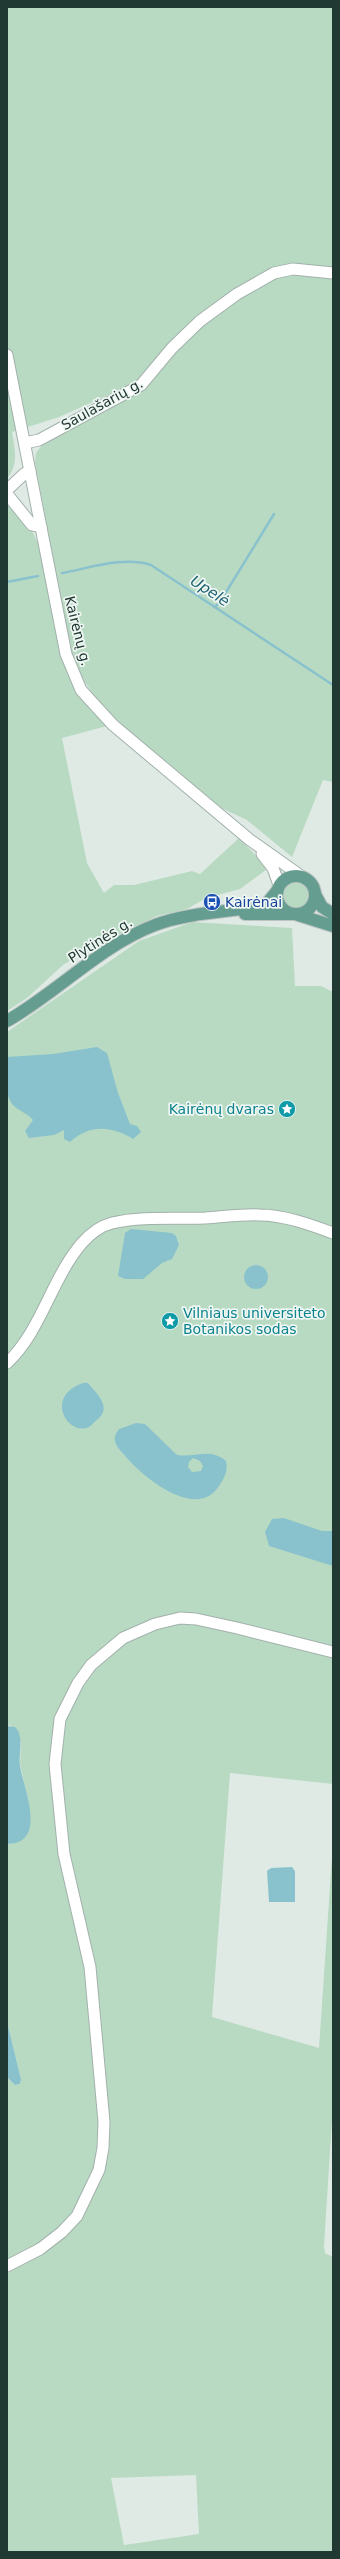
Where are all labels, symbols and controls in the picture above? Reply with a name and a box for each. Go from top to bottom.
street label: Saulašarių g. [58,375,146,433]
water label: Upelė [187,572,233,610]
street label: Kairėnų g. [62,594,94,668]
bus stop icon: Kairėnai [202,892,222,912]
place label: Kairėnai [225,894,282,910]
street label: Plytinės g. [65,914,135,966]
place icon: Kairėnų dvaras [277,1099,297,1119]
place label: Kairėnų dvaras [169,1101,274,1117]
place label: Vilniaus universiteto Botanikos sodas [183,1305,326,1337]
place icon: Vilniaus universiteto Botanikos sodas [160,1311,180,1331]

